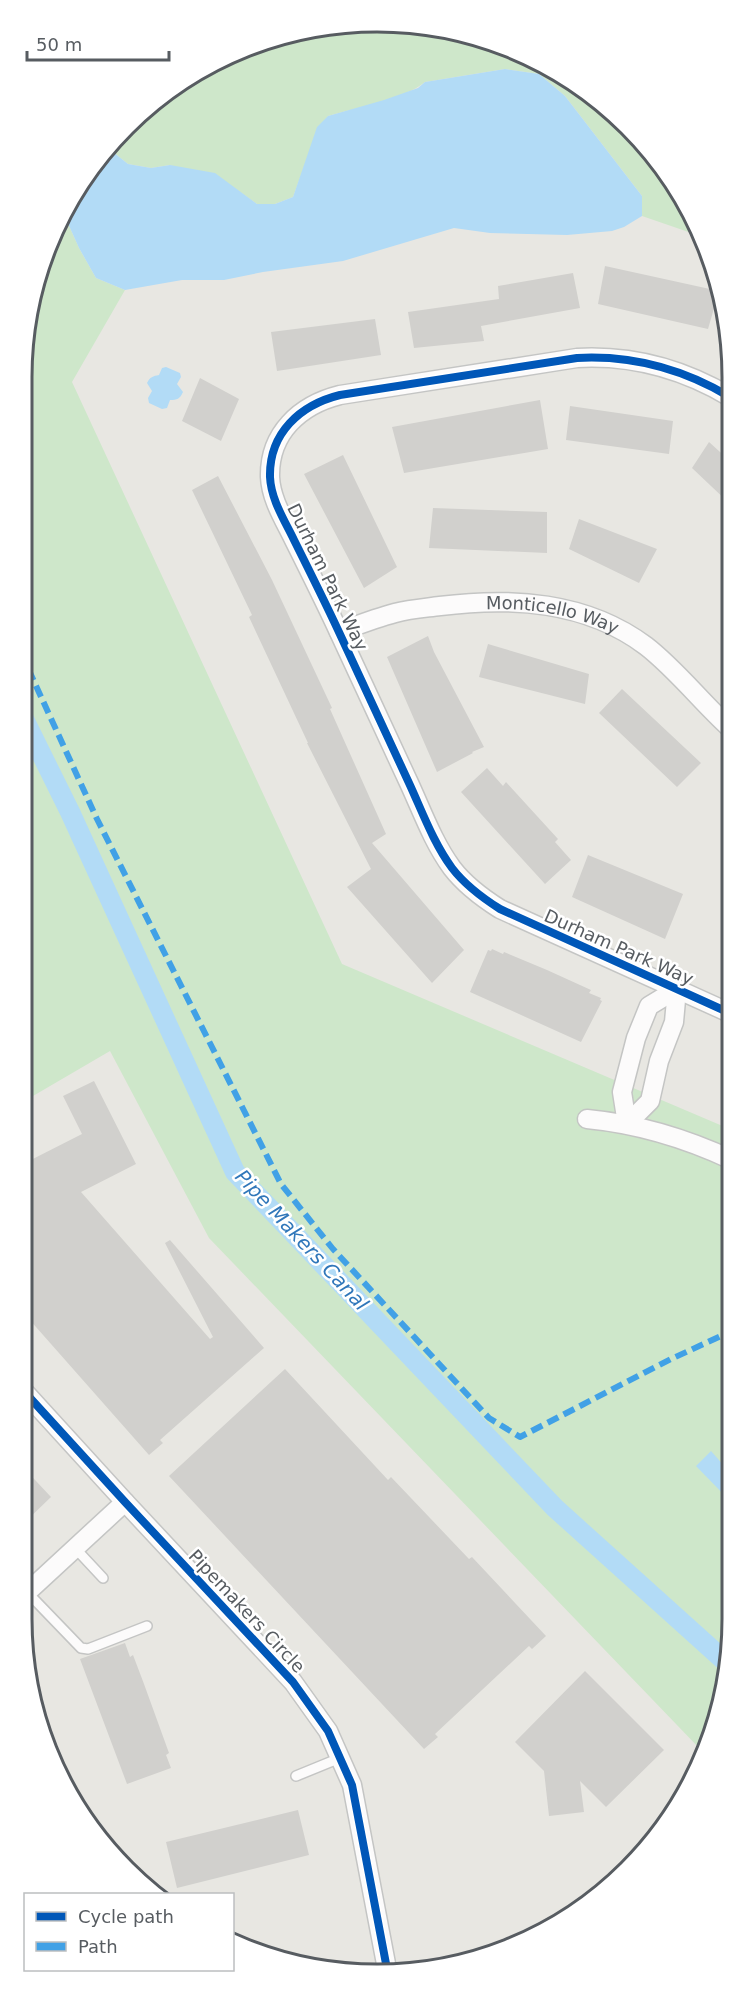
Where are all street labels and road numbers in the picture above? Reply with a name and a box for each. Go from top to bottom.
street label: Durham Park Way [283,500,373,654]
street label: Monticello Way [486,592,623,638]
street label: Durham Park Way [541,905,697,989]
street label: Pipemakers Circle [185,1545,309,1677]

